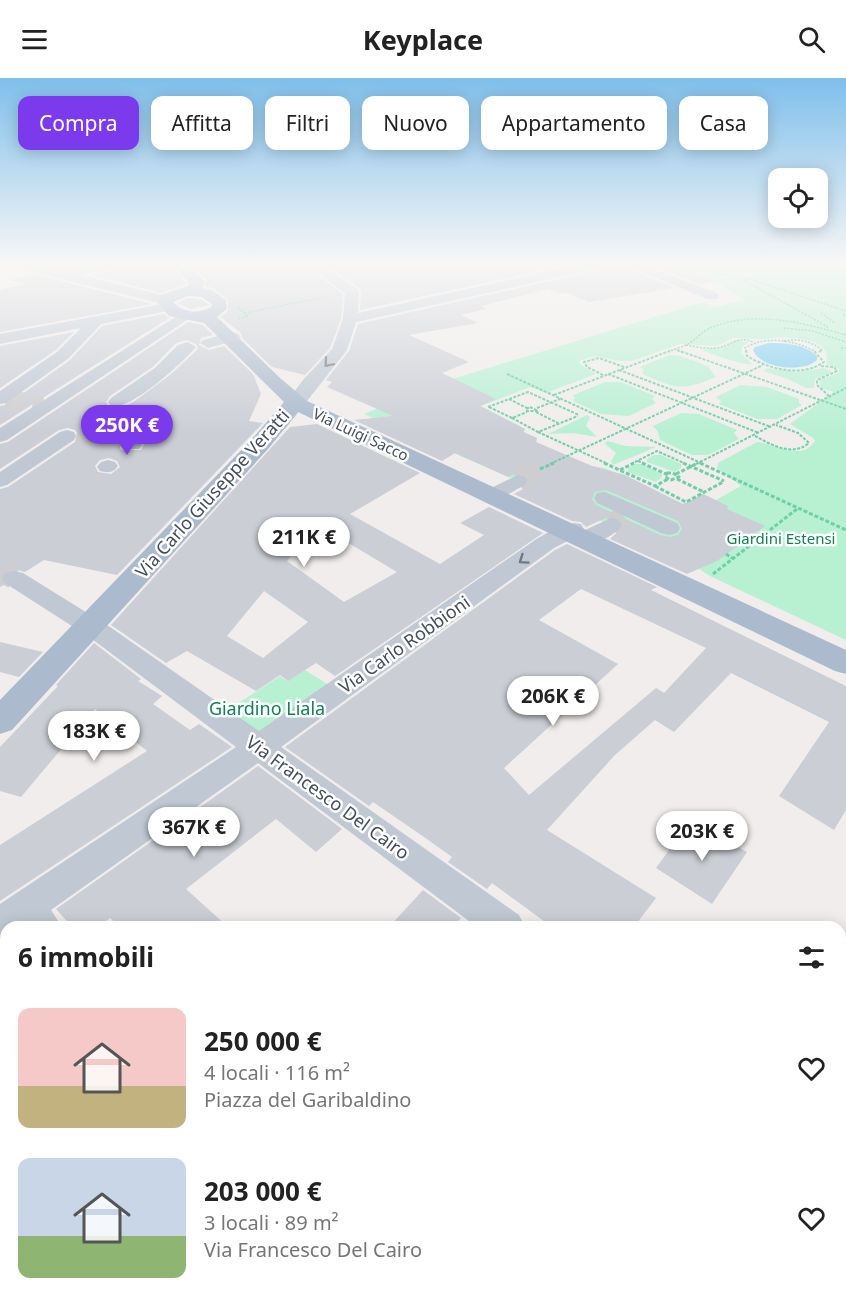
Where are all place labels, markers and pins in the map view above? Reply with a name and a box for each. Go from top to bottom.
pin: 250K € [78,405,176,456]
pin: 211K € [255,517,353,568]
pin: 206K € [504,676,602,727]
pin: 183K € [45,711,143,762]
pin: 367K € [145,807,243,858]
pin: 203K € [653,811,751,862]

